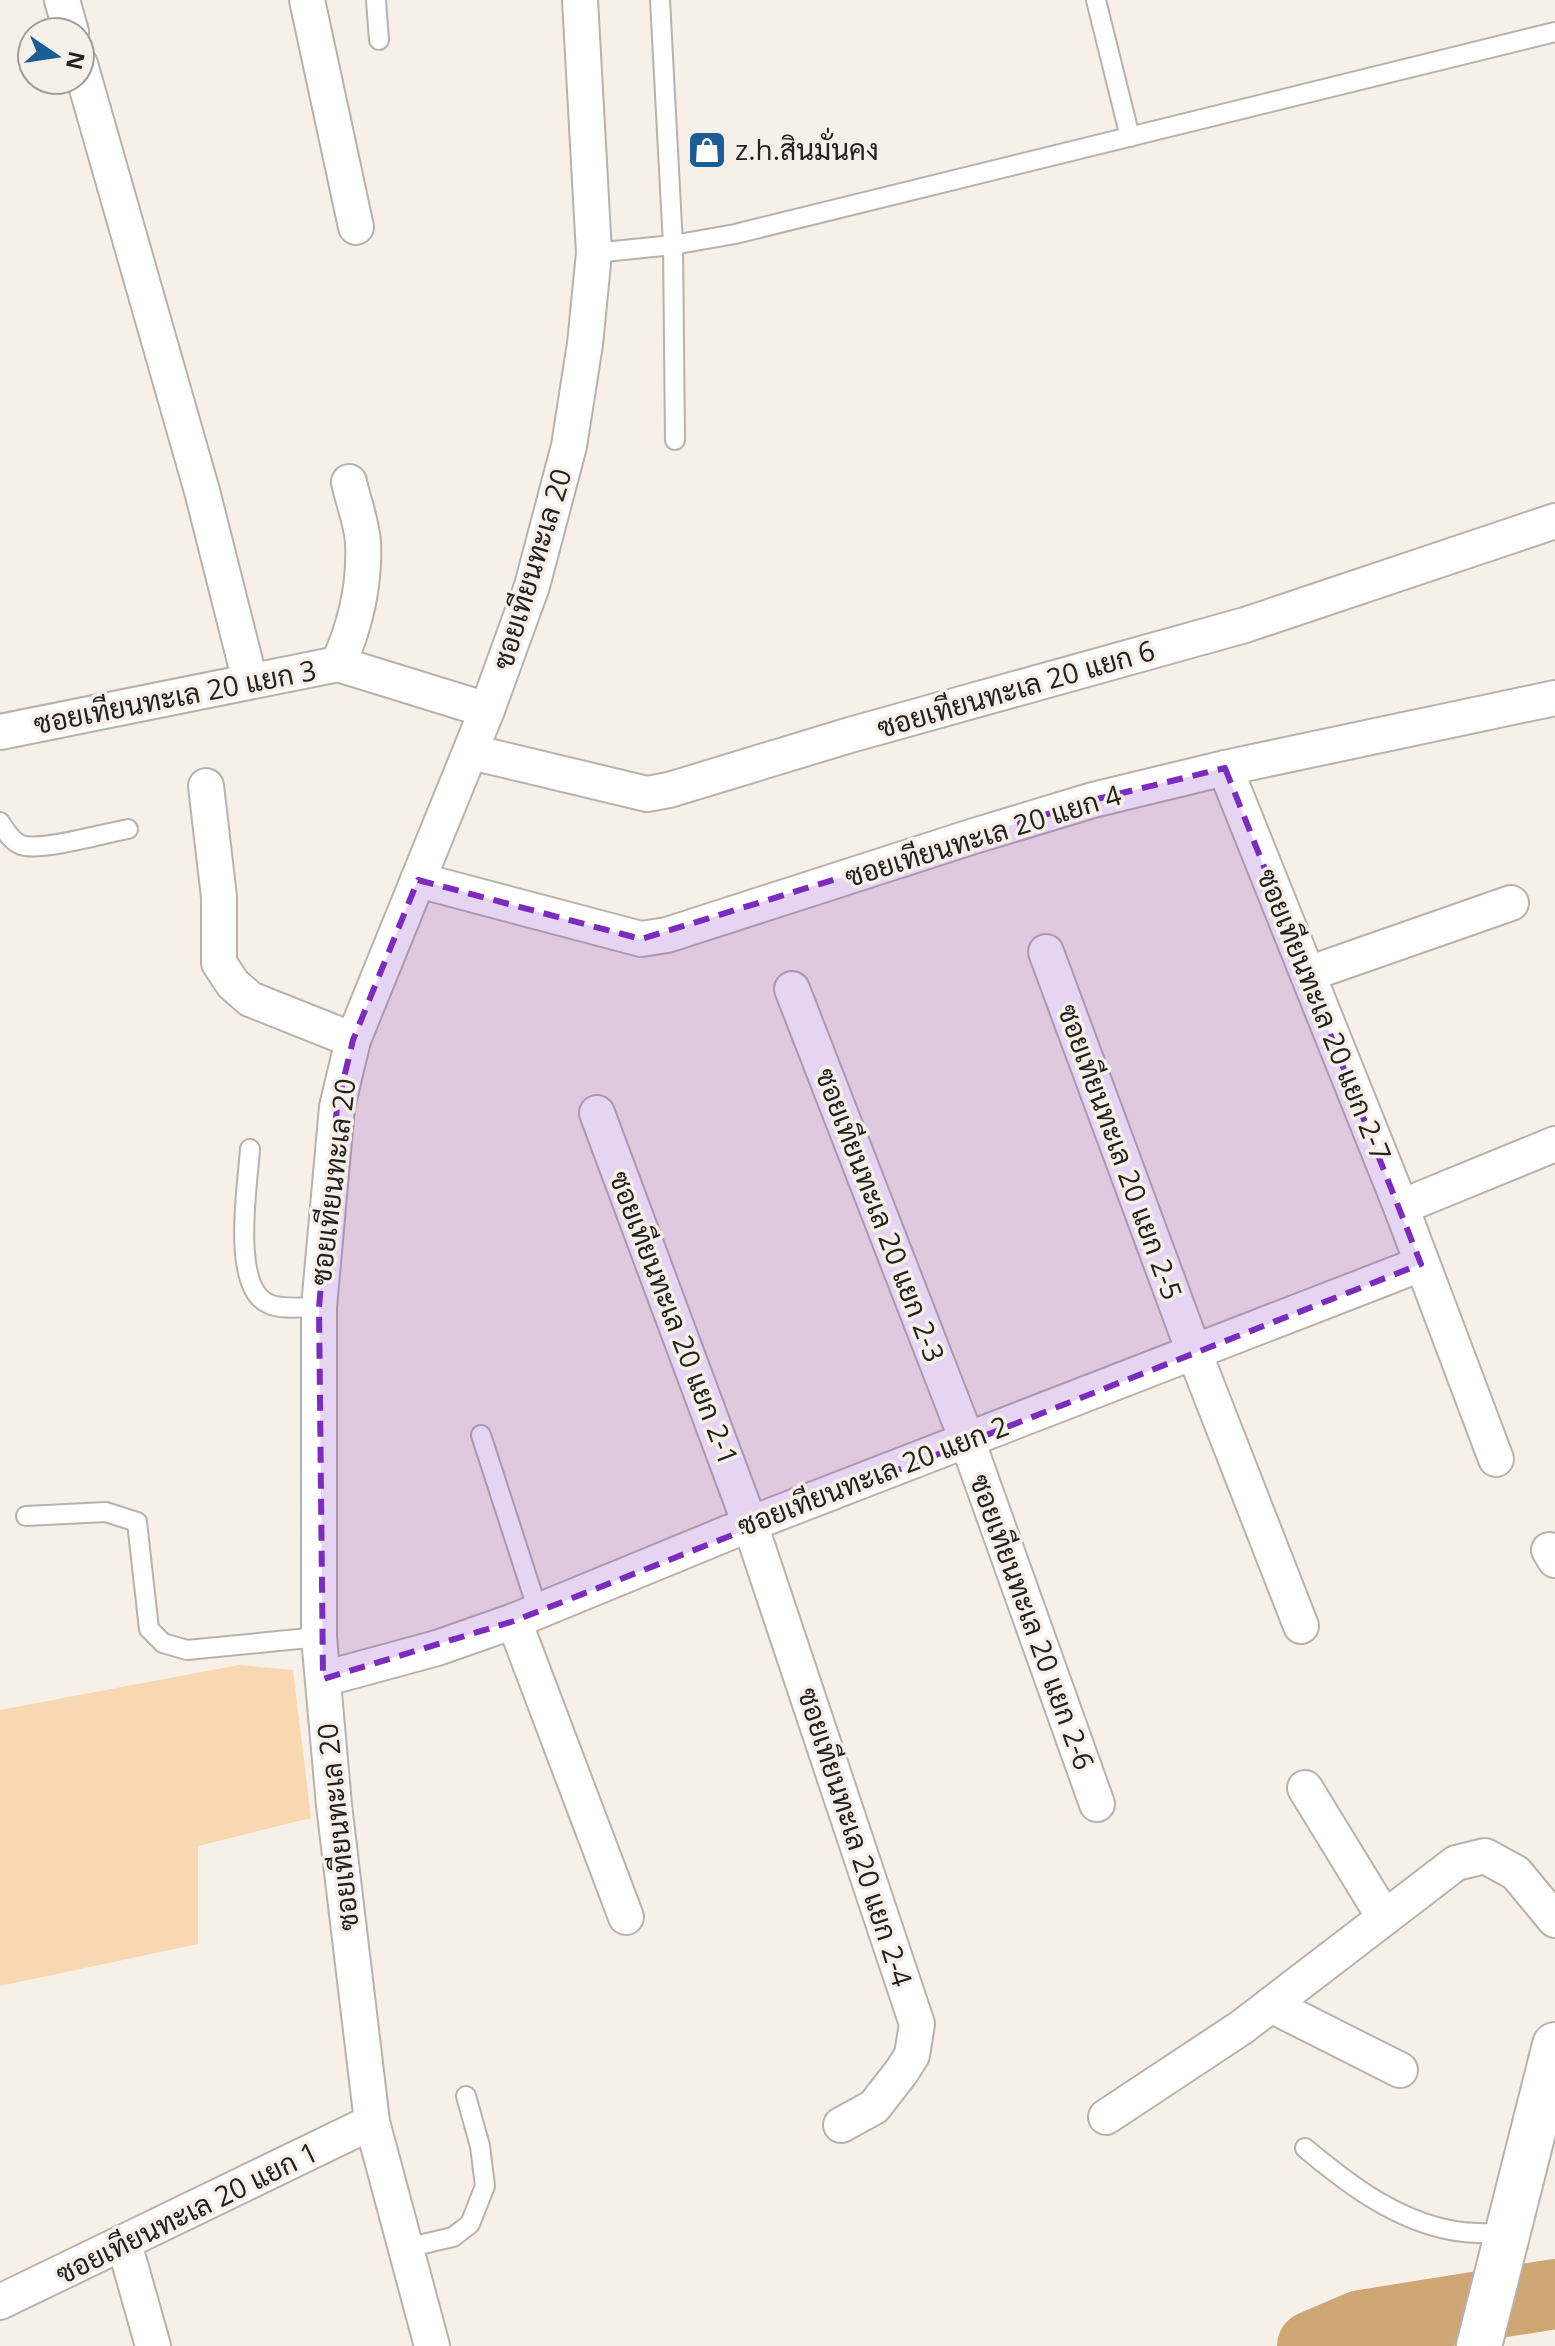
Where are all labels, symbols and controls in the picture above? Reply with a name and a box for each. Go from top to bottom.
north arrow [16,16,96,96]
text: N [60,49,93,73]
place label: z.h.สินมั่นคง [735,127,879,168]
shop icon: z.h.สินมั่นคง [686,129,728,171]
street label: ซอยเทียนทะเล 20 [482,464,580,674]
street label: ซอยเทียนทะเล 20 แยก 6 [872,630,1159,746]
street label: ซอยเทียนทะเล 20 แยก 3 [30,650,319,742]
street label: ซอยเทียนทะเล 20 แยก 4 [840,775,1126,895]
street label: ซอยเทียนทะเล 20 แยก 2-7 [1249,863,1401,1166]
street label: ซอยเทียนทะเล 20 แยก 2-5 [1050,999,1192,1305]
street label: ซอยเทียนทะเล 20 แยก 2-3 [807,1062,955,1367]
street label: ซอยเทียนทะเล 20 [300,1076,364,1288]
street label: ซอยเทียนทะเล 20 แยก 2-1 [601,1165,749,1470]
street label: ซอยเทียนทะเล 20 แยก 2 [732,1406,1013,1544]
street label: ซอยเทียนทะเล 20 แยก 2-6 [962,1469,1104,1775]
street label: ซอยเทียนทะเล 20 แยก 2-4 [790,1682,922,1991]
street label: ซอยเทียนทะเล 20 [307,1722,367,1933]
street label: ซอยเทียนทะเล 20 แยก 1 [49,2132,324,2292]

